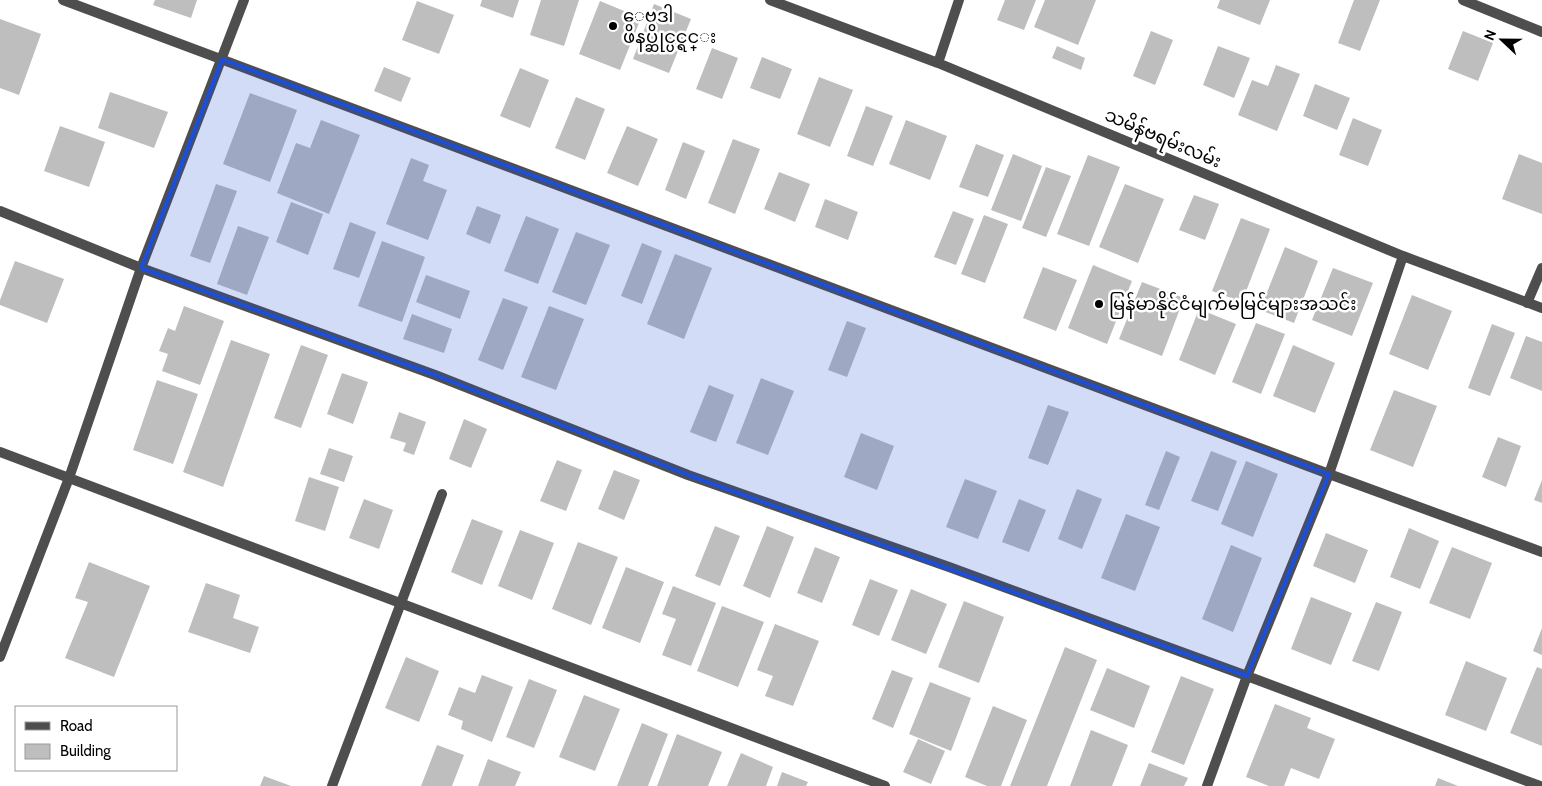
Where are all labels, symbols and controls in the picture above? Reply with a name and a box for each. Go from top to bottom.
place label: ေဗဒါ ဖိနပ္ဆိုင္ပင္ရင္း [623,4,716,52]
north arrow [1477,15,1527,65]
marker: ေဗဒါ ဖိနပ္ဆိုင္ပင္ရင္း [607,20,619,32]
text: N [1480,27,1500,43]
street label: သမိန်ဗရမ်းလမ်း [1100,101,1226,176]
place label: မြန်မာနိုင်ငံမျက်မမြင်များအသင်း [1109,290,1356,319]
marker: မြန်မာနိုင်ငံမျက်မမြင်များအသင်း [1093,298,1105,310]
legend [15,706,178,771]
text: Road [60,717,93,735]
text: Building [60,742,111,760]

